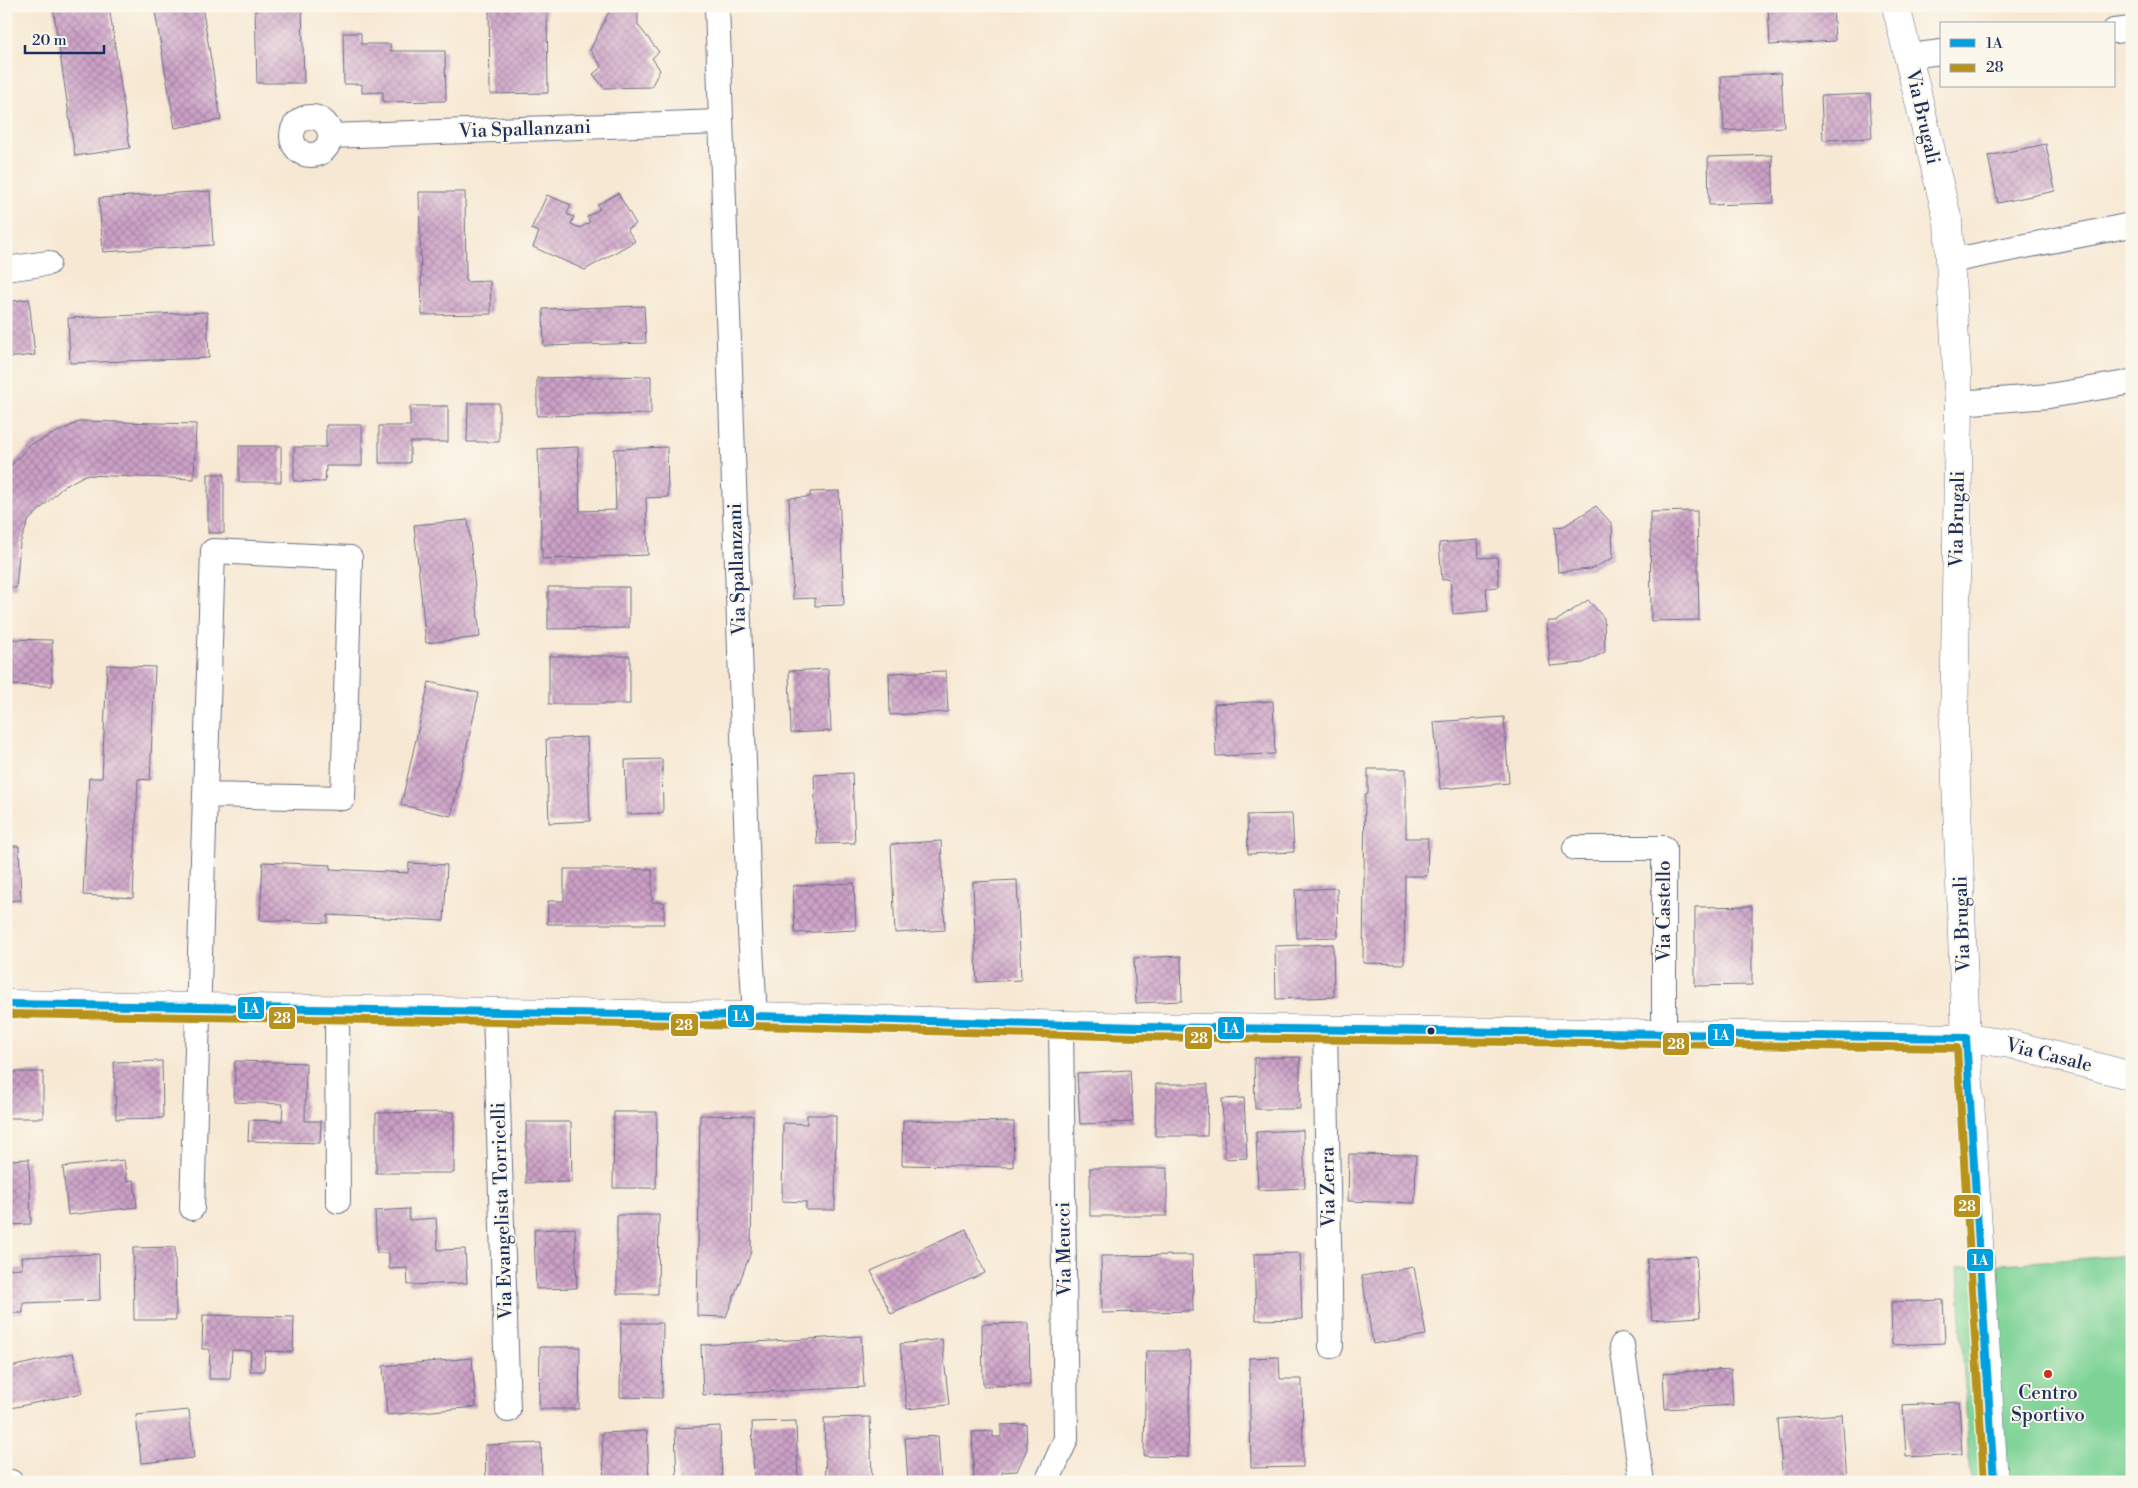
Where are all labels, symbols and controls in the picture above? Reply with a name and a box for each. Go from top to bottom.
scale bar [25,22,104,54]
legend [1940,22,2116,88]
text: 20 m [32,31,67,50]
text: 1A [1986,34,2003,53]
text: 28 [1986,58,2004,77]
street label: Via Brugali [1900,66,1946,167]
street label: Via Spallanzani [457,115,592,143]
street label: Via Brugali [1944,471,1970,568]
street label: Via Spallanzani [723,502,751,637]
street label: Via Castello [1652,860,1676,963]
street label: Via Brugali [1948,875,1976,974]
line badge: 1A [237,996,265,1020]
text: 1A [243,1000,260,1018]
line badge: 1A [727,1004,755,1028]
line badge: 28 [268,1006,296,1030]
text: 1A [733,1008,750,1026]
text: 28 [273,1010,291,1028]
line badge: 28 [670,1013,699,1037]
line badge: 1A [1217,1016,1245,1040]
text: 28 [675,1017,693,1035]
text: 1A [1223,1020,1240,1038]
line badge: 1A [1707,1023,1735,1047]
line badge: 28 [1184,1026,1213,1050]
unlabelled marker [1426,1026,1436,1036]
text: 1A [1713,1027,1730,1045]
text: 28 [1190,1030,1208,1048]
line badge: 28 [1662,1032,1690,1056]
street label: Via Casale [2002,1032,2095,1077]
text: 28 [1667,1036,1685,1054]
street label: Via Evangelista Torricelli [486,1102,518,1321]
street label: Via Zerra [1315,1146,1341,1229]
line badge: 28 [1953,1194,1981,1218]
text: 28 [1958,1198,1976,1216]
street label: Via Meucci [1051,1201,1077,1298]
line badge: 1A [1966,1248,1994,1272]
text: 1A [1972,1252,1989,1270]
marker: Centro Sportivo [2042,1368,2054,1380]
place label: Centro Sportivo [2011,1381,2085,1427]

